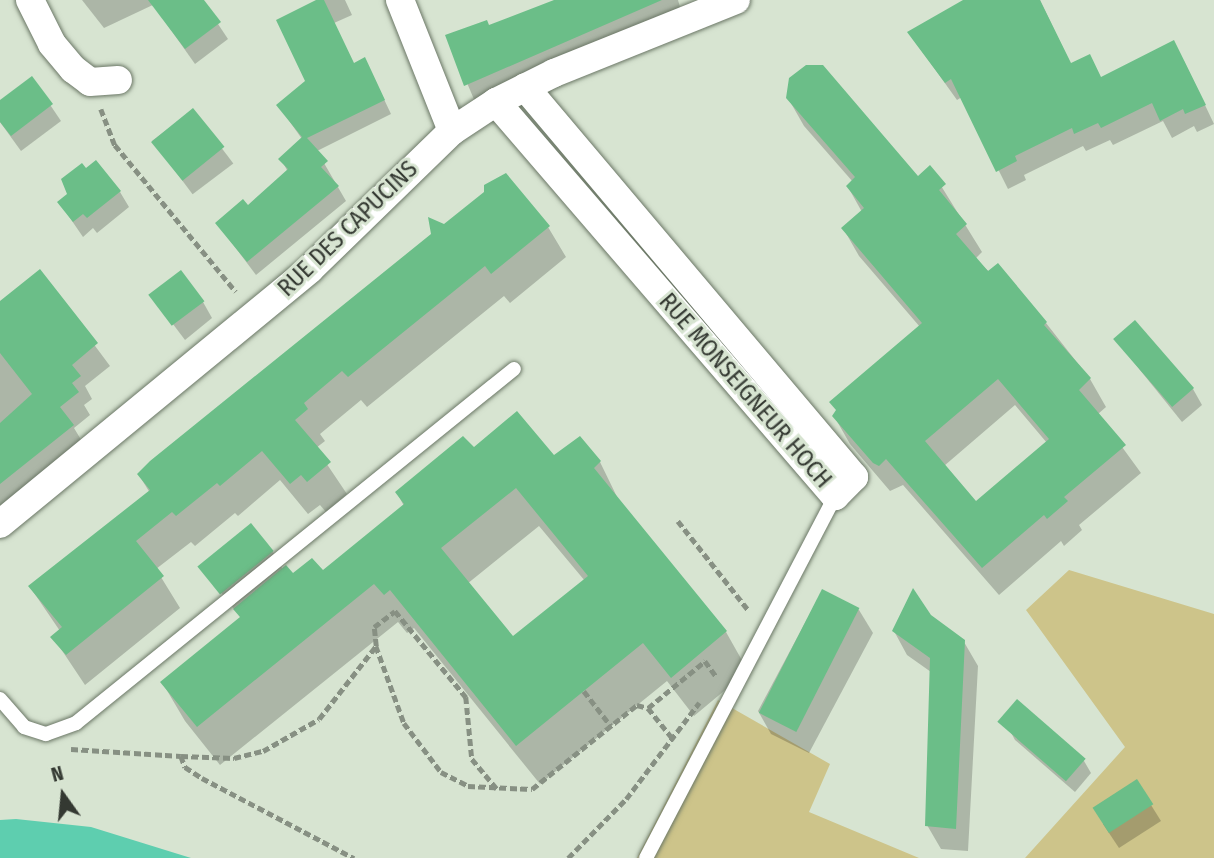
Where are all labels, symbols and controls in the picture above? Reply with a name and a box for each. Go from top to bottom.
street label: RUE DES CAPUCINS [272,155,424,303]
street label: RUE MONSEIGNEUR HOCH [653,288,837,494]
north arrow [28,760,98,830]
text: N [49,762,66,787]

